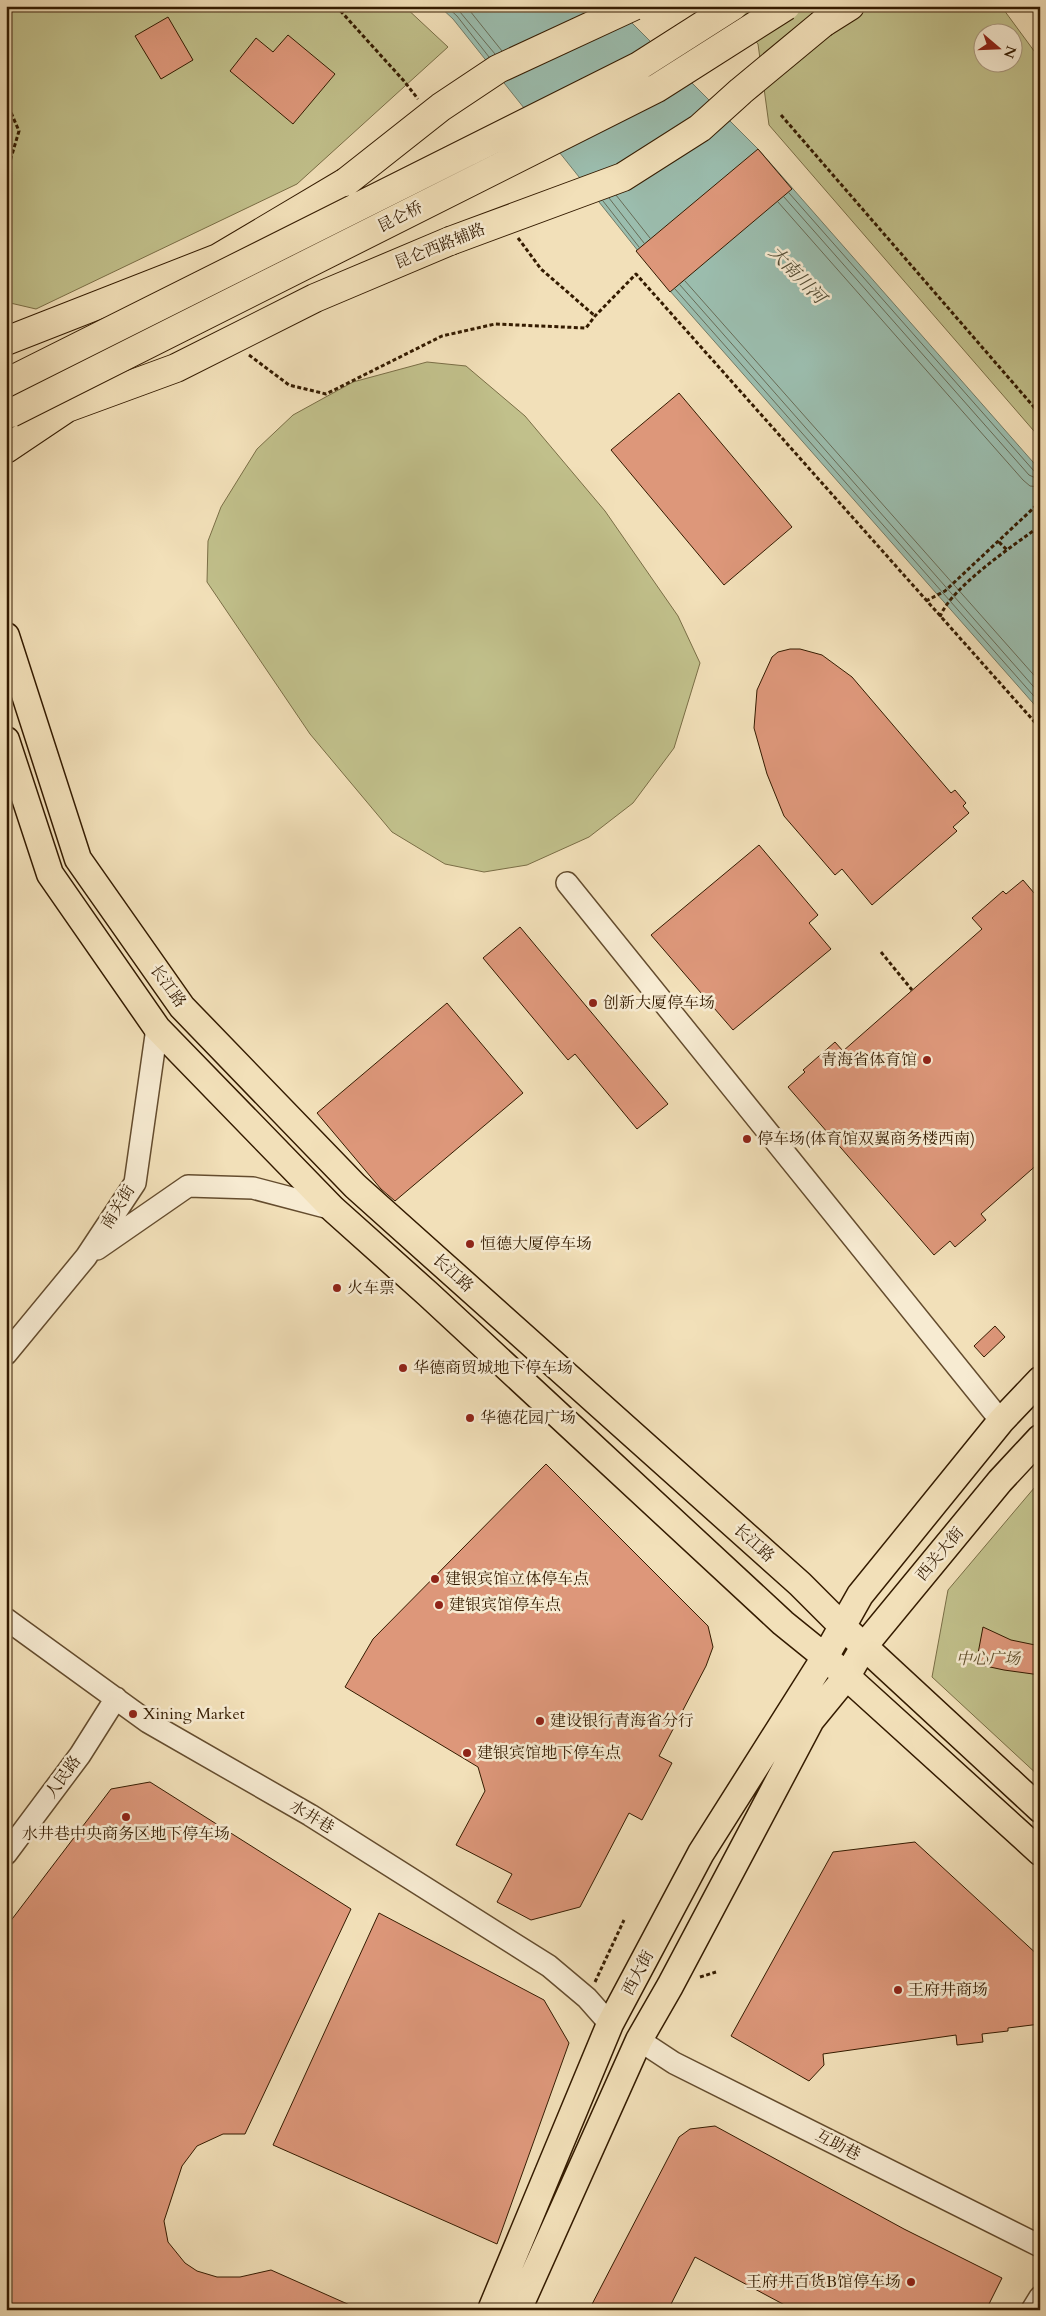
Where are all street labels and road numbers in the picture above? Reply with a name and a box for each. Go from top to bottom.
street label: 昆仑桥 [374,196,426,238]
street label: 昆仑西路辅路 [391,218,489,274]
street label: 长江路 [145,960,191,1012]
street label: 南关街 [96,1181,140,1233]
street label: 长江路 [428,1249,478,1297]
street label: 长江路 [729,1519,779,1567]
street label: 西关大街 [911,1522,969,1586]
street label: 人民路 [40,1751,86,1803]
street label: 水井巷 [286,1795,338,1839]
street label: 西大街 [617,1947,659,1999]
street label: 互助巷 [812,2124,864,2166]

